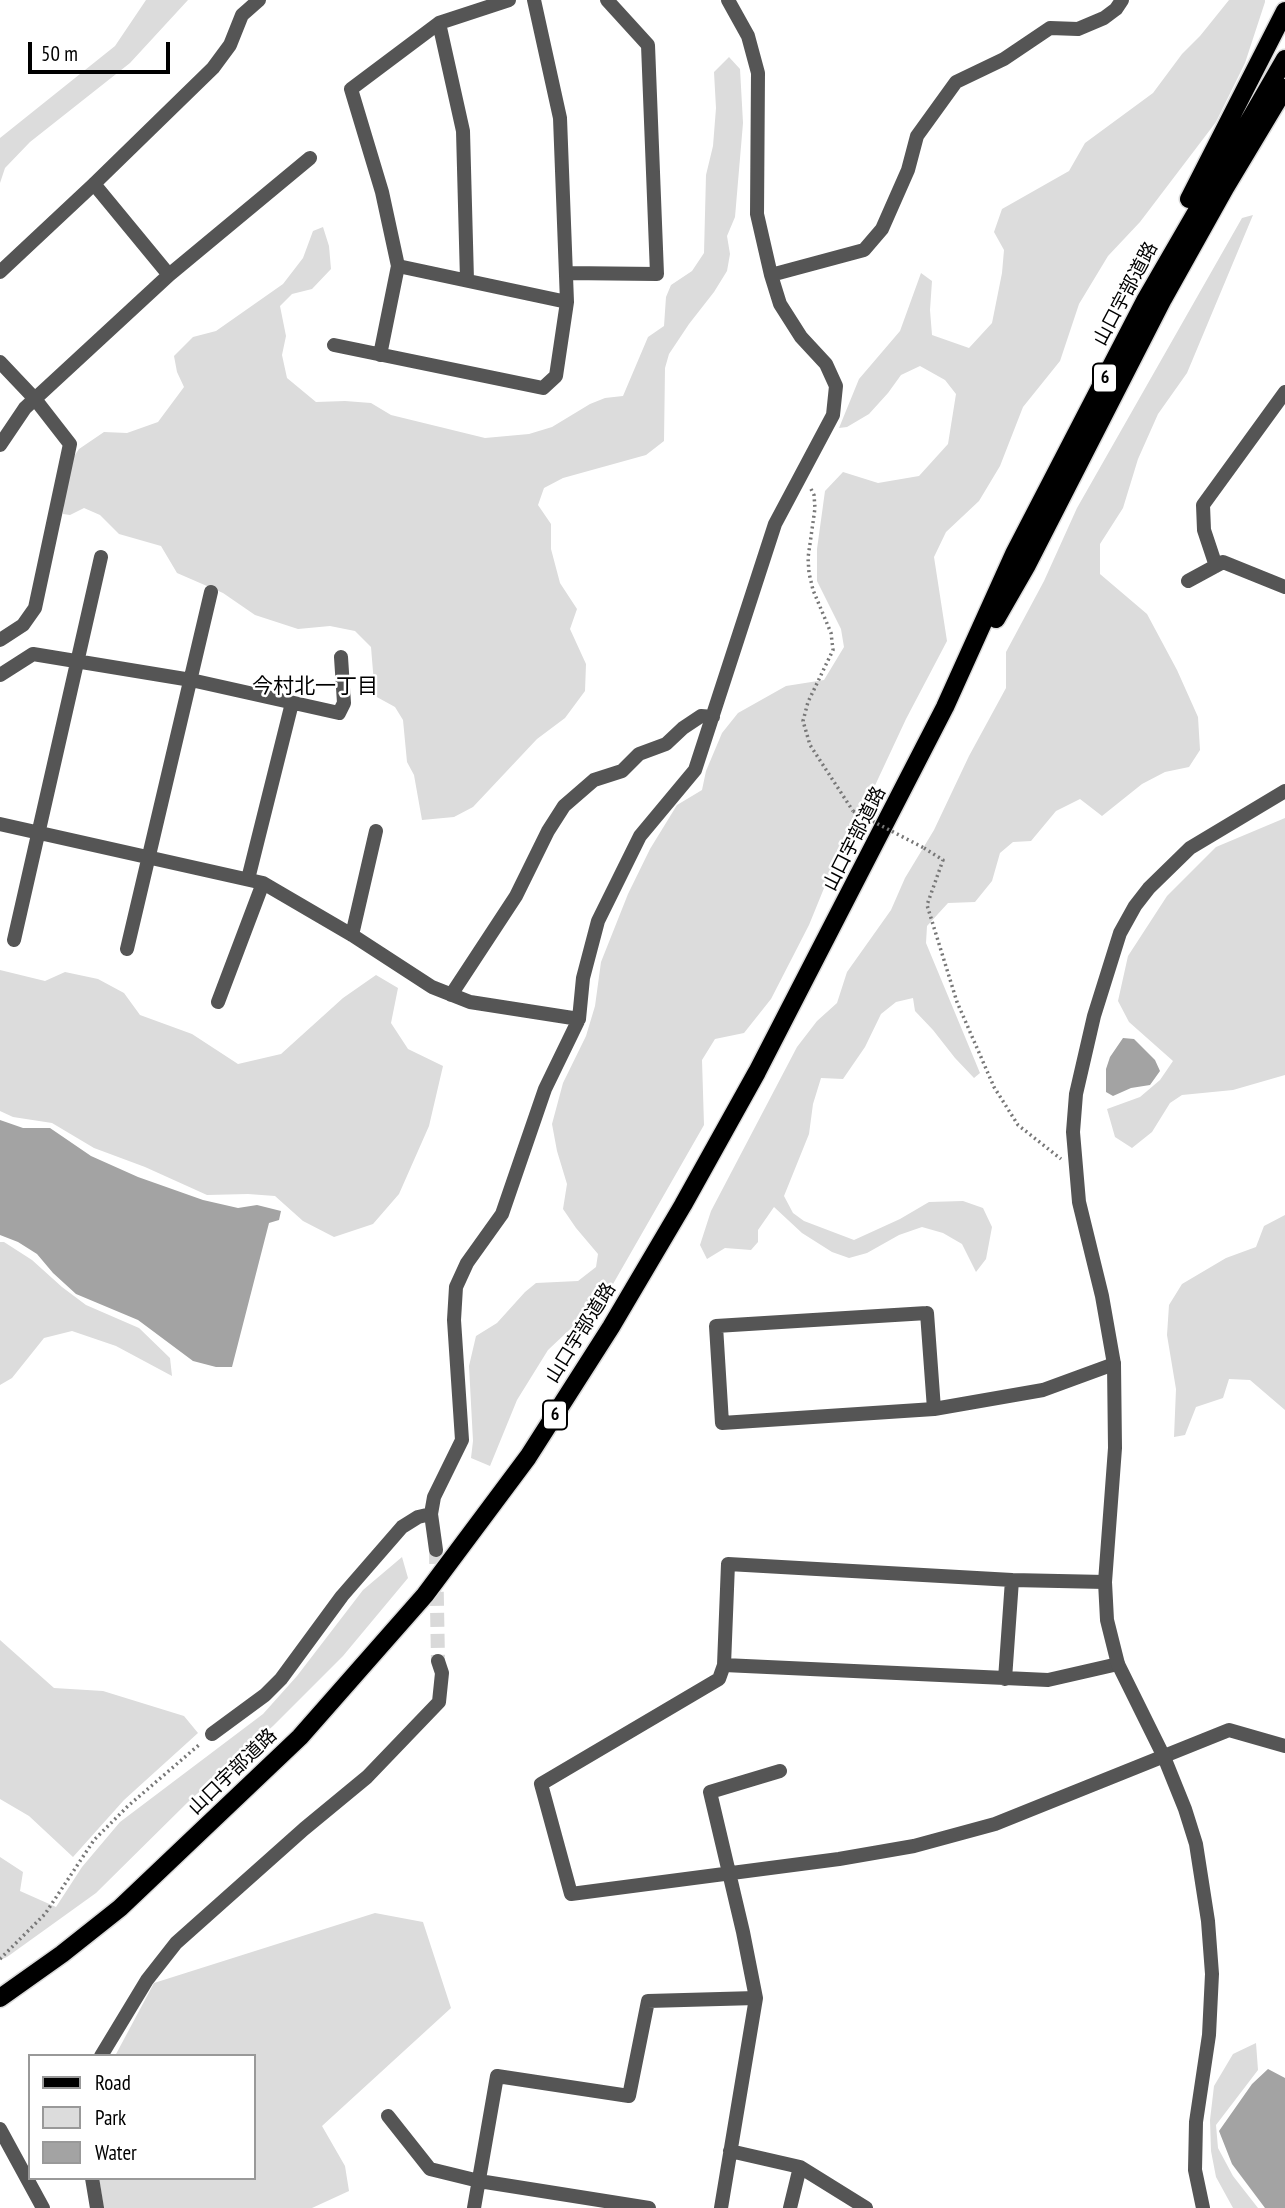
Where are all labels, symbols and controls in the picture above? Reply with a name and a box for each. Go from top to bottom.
scale bar [32,28,173,72]
text: 50 m [41,40,78,67]
street label: 山口宇部道路 [1089,238,1163,350]
road number: 6 [1093,364,1117,392]
district label: 今村北一丁目 [252,674,378,700]
street label: 山口宇部道路 [819,783,891,895]
street label: 山口宇部道路 [541,1279,621,1387]
road number: 6 [543,1400,567,1430]
street label: 山口宇部道路 [184,1724,282,1820]
legend [28,2054,256,2180]
text: Road [95,2069,131,2096]
text: Park [95,2104,126,2131]
text: Water [95,2139,137,2166]

